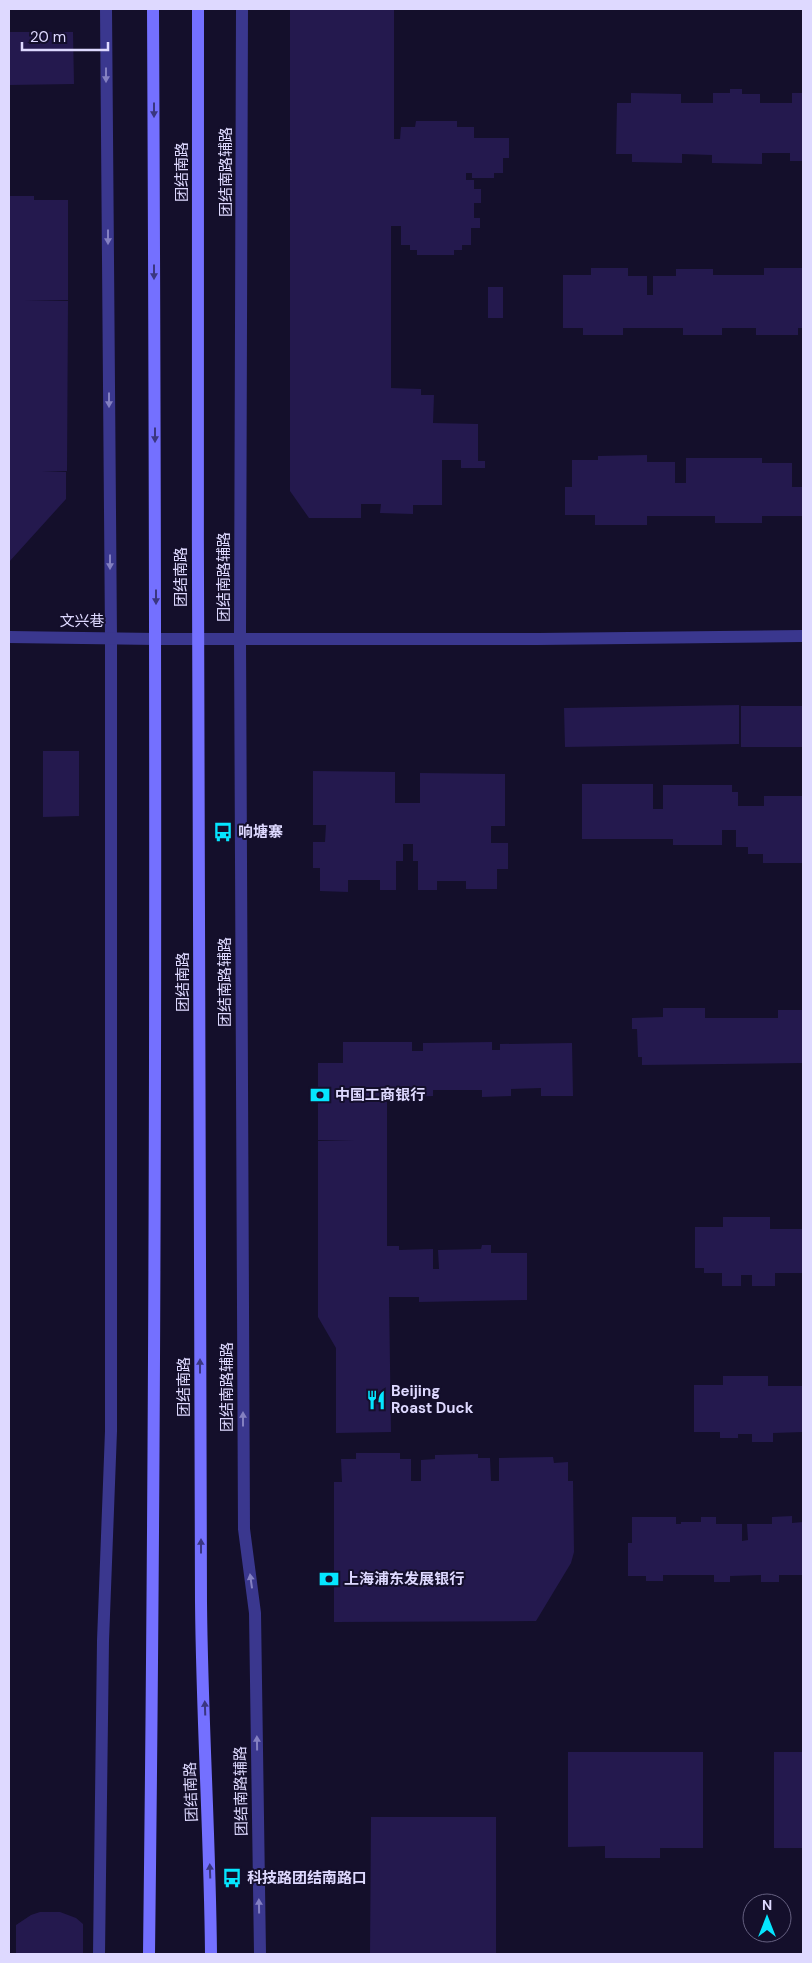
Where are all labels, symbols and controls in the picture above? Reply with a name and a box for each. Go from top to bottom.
scale bar [22,20,109,52]
text: 20 m [30,27,66,47]
one-way arrow [102,67,110,83]
one-way arrow [150,102,158,118]
street label: 团结南路辅路 [216,127,236,217]
street label: 团结南路 [172,142,192,202]
one-way arrow [104,230,112,246]
one-way arrow [150,265,158,281]
one-way arrow [105,392,113,408]
one-way arrow [151,427,159,443]
street label: 团结南路辅路 [214,532,234,622]
street label: 团结南路 [171,547,191,607]
one-way arrow [106,555,114,571]
one-way arrow [152,590,160,606]
street label: 文兴巷 [59,611,105,631]
bus stop icon: 响塘寨 [212,821,234,843]
place label: 响塘寨 [238,822,283,842]
street label: 团结南路辅路 [215,937,235,1027]
street label: 团结南路 [173,952,193,1012]
bank icon: 中国工商银行 [309,1084,331,1106]
place label: 中国工商银行 [335,1085,425,1105]
street label: 团结南路辅路 [217,1342,237,1432]
street label: 团结南路 [174,1357,194,1417]
one-way arrow [196,1357,204,1373]
place label: Beijing Roast Duck [391,1381,474,1418]
restaurant icon: Beijing Roast Duck [365,1389,387,1411]
one-way arrow [239,1411,247,1427]
one-way arrow [197,1537,205,1553]
bank icon: 上海浦东发展银行 [318,1568,340,1590]
place label: 上海浦东发展银行 [344,1569,464,1589]
one-way arrow [247,1572,255,1588]
one-way arrow [200,1700,208,1716]
one-way arrow [253,1735,261,1751]
street label: 团结南路辅路 [230,1746,252,1836]
street label: 团结南路 [180,1762,202,1822]
one-way arrow [206,1862,214,1878]
bus stop icon: 科技路团结南路口 [221,1867,243,1889]
place label: 科技路团结南路口 [247,1868,367,1888]
north arrow [742,1893,792,1943]
text: N [762,1896,772,1914]
one-way arrow [255,1897,263,1913]

